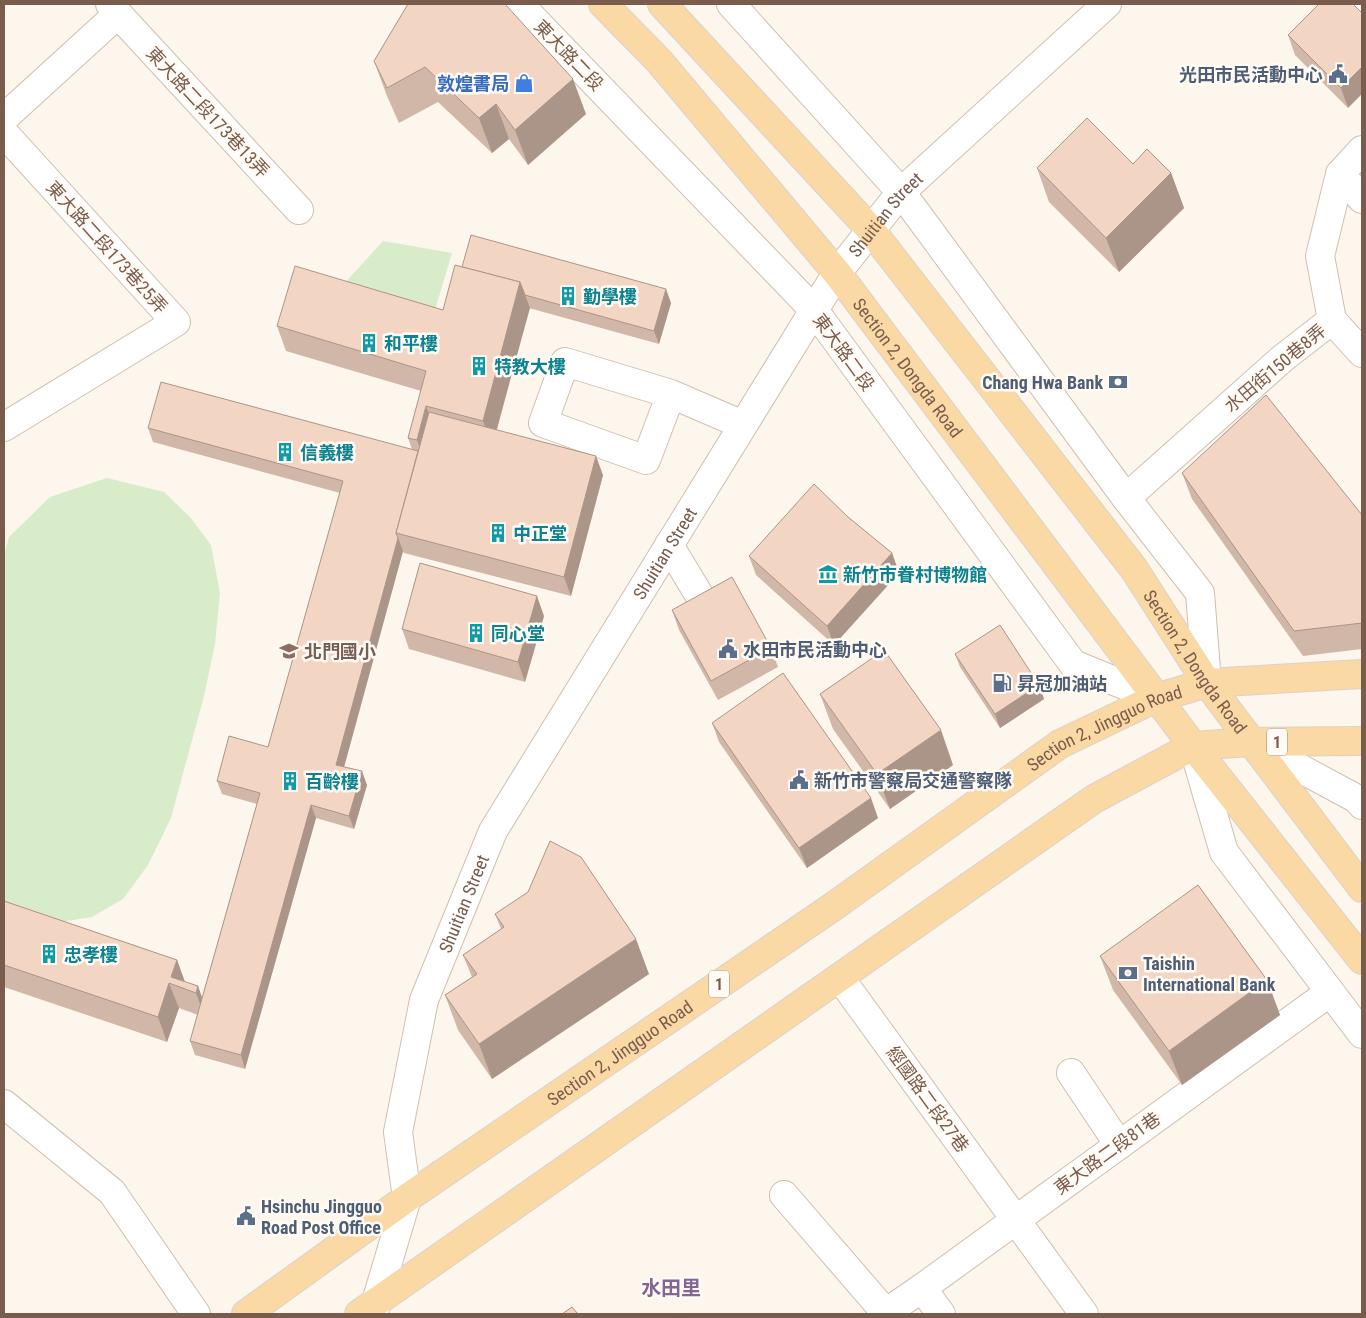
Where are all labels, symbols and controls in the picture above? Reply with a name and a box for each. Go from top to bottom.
street label: 東大路二段 [530,15,608,95]
street label: 東大路二段173巷13弄 [142,43,274,181]
public building icon: 光田市民活動中心 [1327,63,1349,85]
place label: 光田市民活動中心 [1179,64,1323,85]
shop icon: 敦煌書局 [513,72,535,94]
place label: 敦煌書局 [437,73,509,94]
street label: Shuitian Street [844,167,926,261]
street label: 東大路二段173巷25弄 [42,177,172,317]
building icon: 勤學樓 [557,285,579,307]
place label: 勤學樓 [583,286,637,307]
street label: Section 2, Dongda Road [849,294,967,441]
street label: 東大路二段 [809,309,879,395]
street label: 水田街150巷8弄 [1220,320,1330,416]
building icon: 和平樓 [358,332,380,354]
place label: 和平樓 [384,333,438,354]
building icon: 特教大樓 [468,355,490,377]
place label: 特教大樓 [494,356,566,377]
bank icon: Chang Hwa Bank [1107,371,1129,393]
place label: Chang Hwa Bank [982,372,1103,393]
building icon: 信義樓 [274,441,296,463]
place label: 信義樓 [300,442,354,463]
street label: Shuitian Street [628,503,701,603]
building icon: 中正堂 [487,522,509,544]
place label: 中正堂 [513,523,567,544]
museum icon: 新竹市眷村博物館 [817,563,839,585]
place label: 新竹市眷村博物館 [843,564,987,585]
street label: Section 2, Dongda Road [1140,586,1252,737]
building icon: 同心堂 [465,622,487,644]
place label: 同心堂 [491,623,545,644]
public building icon: 水田市民活動中心 [717,638,739,660]
place label: 水田市民活動中心 [743,639,887,660]
school or university icon: 北門國小 [278,640,300,662]
place label: 北門國小 [304,641,376,662]
fuel station icon: 昇冠加油站 [991,672,1013,694]
place label: 昇冠加油站 [1017,673,1107,694]
street label: Section 2, Jingguo Road [1023,680,1184,775]
road number: 1 [1267,729,1287,756]
public building icon: 新竹市警察局交通警察隊 [788,769,810,791]
building icon: 百齡樓 [279,770,301,792]
place label: 新竹市警察局交通警察隊 [814,770,1012,791]
place label: 百齡樓 [305,771,359,792]
street label: Shuitian Street [434,851,493,956]
building icon: 忠孝樓 [38,943,60,965]
place label: 忠孝樓 [64,944,118,965]
place label: Taishin International Bank [1143,953,1276,995]
bank icon: Taishin International Bank [1117,962,1139,984]
road number: 1 [709,971,729,998]
street label: Section 2, Jingguo Road [543,996,696,1110]
street label: 經國路二段27巷 [883,1042,973,1156]
street label: 東大路二段81巷 [1050,1108,1164,1198]
place label: Hsinchu Jingguo Road Post Office [261,1196,382,1238]
public building icon: Hsinchu Jingguo Road Post Office [235,1205,257,1227]
district label: 水田里 [641,1276,701,1300]

